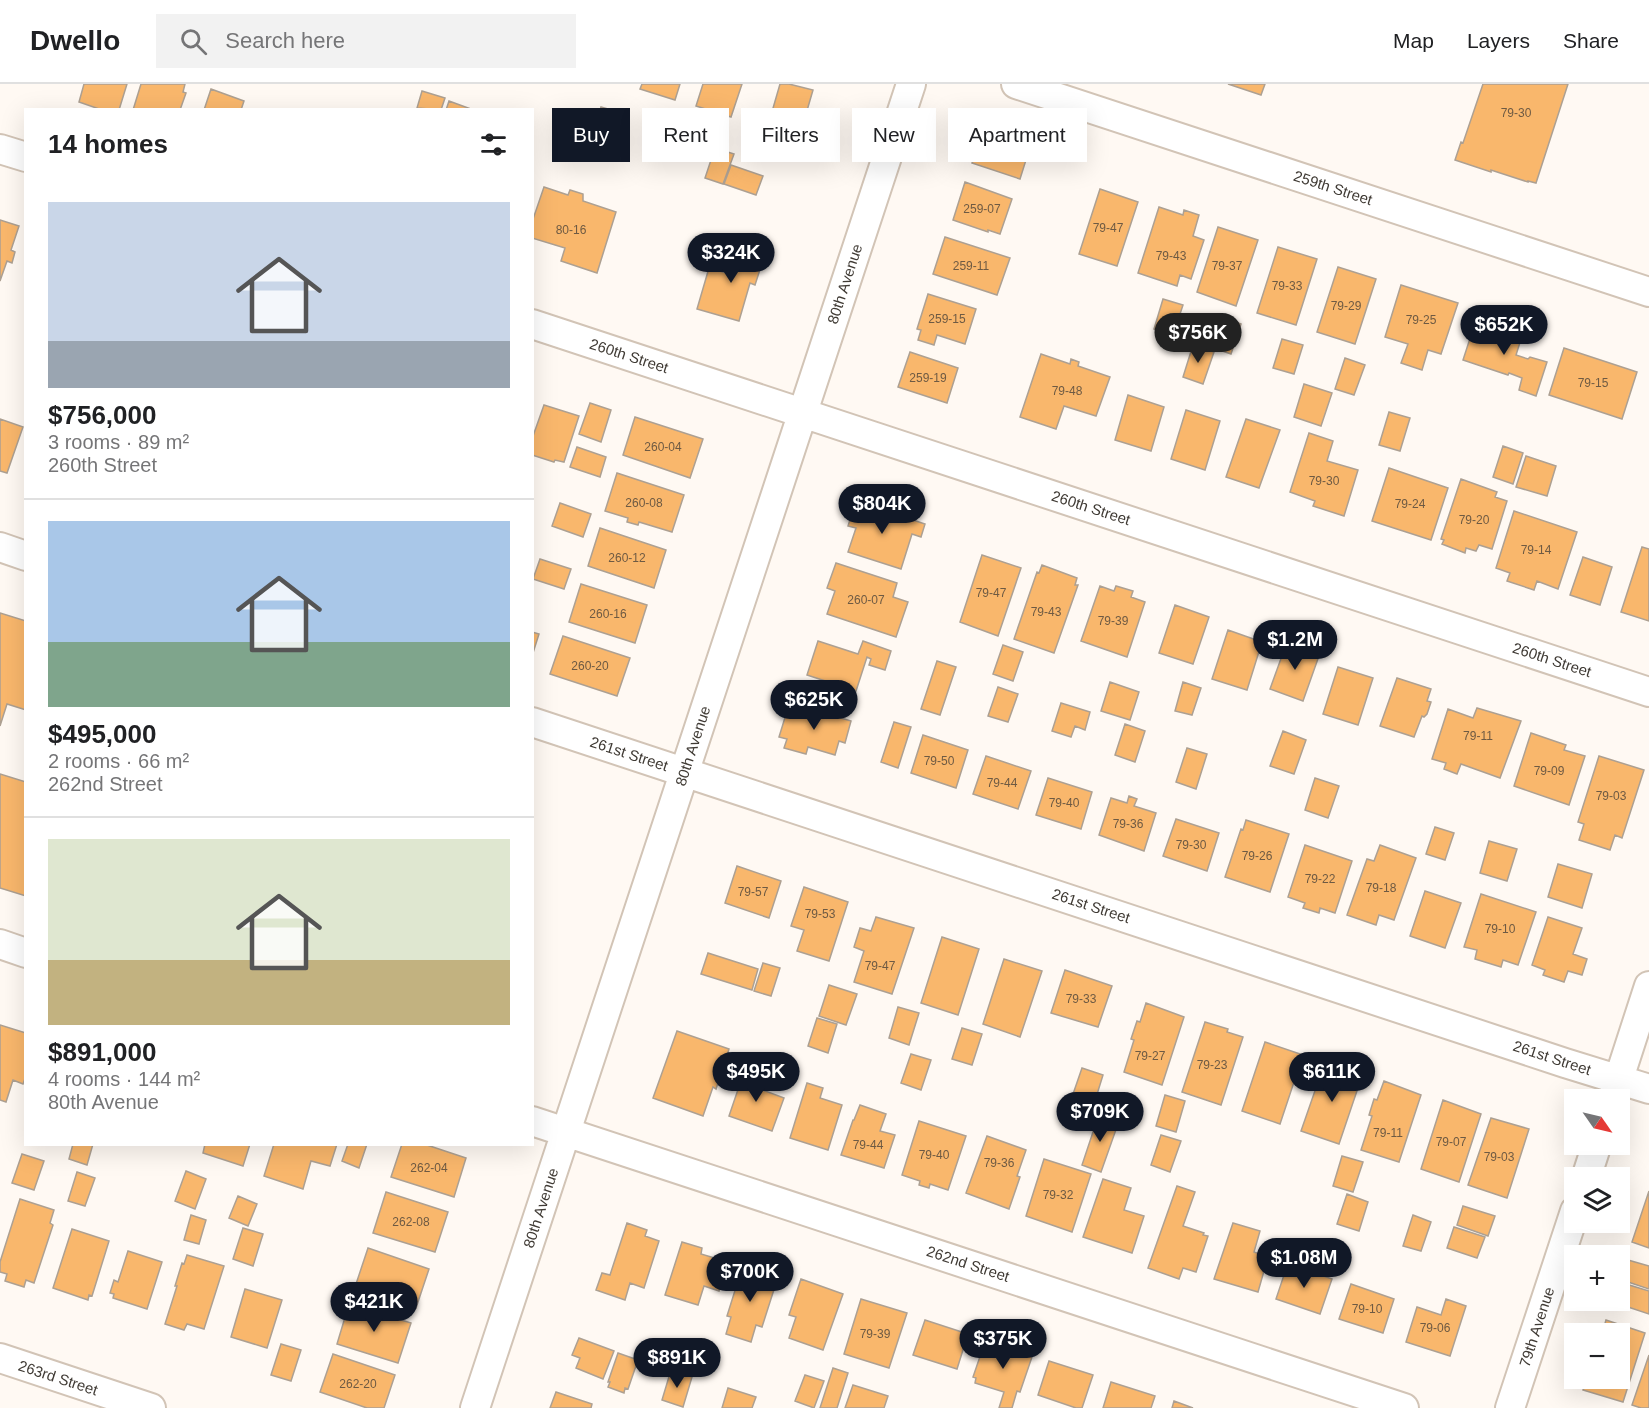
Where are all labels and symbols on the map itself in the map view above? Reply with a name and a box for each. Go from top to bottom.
house number: 79-30 [1501,106,1532,120]
street label: 259th Street [1292,167,1375,208]
house number: 259-07 [963,202,1001,216]
house number: 79-47 [1093,221,1124,235]
house number: 80-16 [556,223,587,237]
pin: $324K [689,233,773,284]
street label: 80th Avenue [824,242,865,326]
house number: 79-43 [1156,249,1187,263]
house number: 259-11 [953,259,990,273]
house number: 79-37 [1212,259,1243,273]
house number: 79-33 [1272,279,1303,293]
house number: 79-29 [1331,299,1362,313]
pin: $652K [1462,305,1546,356]
house number: 259-15 [928,312,966,326]
pin: $756K [1156,313,1240,364]
house number: 79-25 [1406,313,1437,327]
street label: 260th Street [588,335,671,376]
house number: 259-19 [909,371,947,385]
house number: 79-15 [1578,376,1609,390]
house number: 79-48 [1052,384,1083,398]
house number: 260-04 [644,440,682,454]
house number: 79-30 [1309,474,1340,488]
pin: $804K [840,484,924,535]
street label: 260th Street [1050,487,1133,528]
house number: 260-08 [625,496,663,510]
house number: 79-24 [1395,497,1426,511]
house number: 79-20 [1459,513,1490,527]
house number: 79-14 [1521,543,1552,557]
house number: 260-12 [608,551,646,565]
house number: 79-47 [976,586,1007,600]
house number: 260-07 [847,593,885,607]
house number: 79-43 [1031,605,1062,619]
house number: 260-16 [589,607,627,621]
house number: 79-39 [1098,614,1129,628]
pin: $1.2M [1253,620,1337,671]
street label: 260th Street [1511,639,1594,680]
house number: 260-20 [571,659,609,673]
pin: $625K [772,680,856,731]
street label: 80th Avenue [672,704,713,788]
house number: 79-11 [1463,729,1493,743]
street label: 261st Street [588,733,671,774]
house number: 79-50 [924,754,955,768]
house number: 79-09 [1534,764,1565,778]
house number: 79-44 [987,776,1018,790]
house number: 79-03 [1596,789,1627,803]
house number: 79-40 [1049,796,1080,810]
house number: 79-36 [1113,817,1144,831]
house number: 79-30 [1176,838,1207,852]
house number: 79-26 [1242,849,1273,863]
house number: 79-22 [1305,872,1336,886]
house number: 79-18 [1366,881,1397,895]
house number: 79-57 [738,885,769,899]
street label: 261st Street [1050,885,1133,926]
house number: 79-53 [805,907,836,921]
house number: 79-10 [1485,922,1516,936]
house number: 79-47 [865,959,896,973]
house number: 79-33 [1066,992,1097,1006]
street label: 261st Street [1511,1037,1594,1078]
house number: 79-27 [1135,1049,1166,1063]
pin: $495K [714,1052,798,1103]
pin: $611K [1290,1052,1374,1103]
house number: 79-23 [1197,1058,1228,1072]
north arrow [1564,1089,1630,1155]
pin: $709K [1058,1092,1142,1143]
house number: 79-11 [1373,1126,1403,1140]
house number: 79-07 [1436,1135,1467,1149]
house number: 79-44 [853,1138,884,1152]
house number: 79-40 [919,1148,950,1162]
house number: 79-03 [1484,1150,1515,1164]
house number: 79-36 [984,1156,1015,1170]
house number: 262-04 [410,1161,448,1175]
street label: 80th Avenue [520,1166,561,1250]
house number: 79-32 [1043,1188,1074,1202]
house number: 262-08 [392,1215,430,1229]
pin: $1.08M [1255,1238,1353,1289]
street label: 262nd Street [925,1242,1012,1285]
pin: $700K [708,1252,792,1303]
pin: $421K [332,1282,416,1333]
street label: 79th Avenue [1516,1285,1557,1369]
house number: 79-10 [1352,1302,1383,1316]
pin: $375K [961,1319,1045,1370]
house number: 79-06 [1420,1321,1451,1335]
house number: 79-39 [860,1327,891,1341]
pin: $891K [635,1338,719,1389]
street label: 263rd Street [16,1357,101,1399]
house number: 262-20 [339,1377,377,1391]

